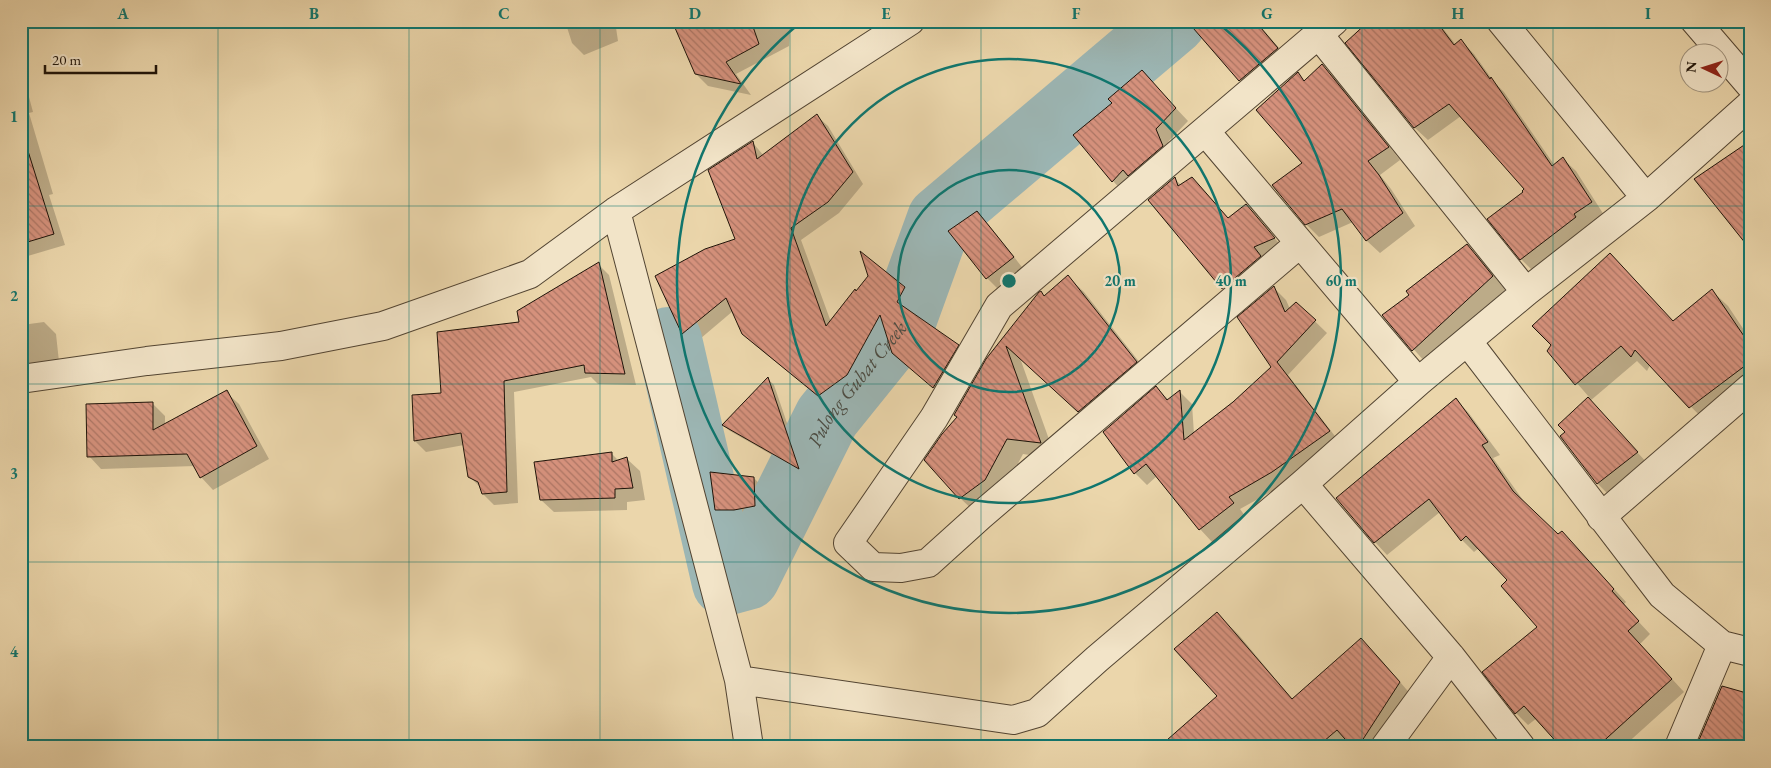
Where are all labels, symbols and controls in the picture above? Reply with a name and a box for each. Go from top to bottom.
text: A [116,3,129,24]
text: B [309,3,319,24]
text: C [498,3,510,24]
text: D [689,3,701,24]
text: E [881,3,891,24]
text: F [1072,3,1081,24]
text: G [1261,3,1273,24]
text: H [1452,3,1465,24]
text: I [1645,3,1651,24]
scale bar [45,42,156,74]
north arrow [1678,42,1728,92]
text: 20 m [52,50,81,69]
text: N [1682,60,1700,73]
text: 1 [10,106,18,127]
text: 20 m [1104,271,1136,290]
text: 40 m [1215,271,1247,290]
text: 60 m [1325,271,1357,290]
centre of rings [1000,272,1018,290]
text: 2 [10,285,19,306]
water label: Pulong Gubat Creek [801,316,912,451]
text: 3 [10,463,18,484]
text: 4 [10,641,19,662]

